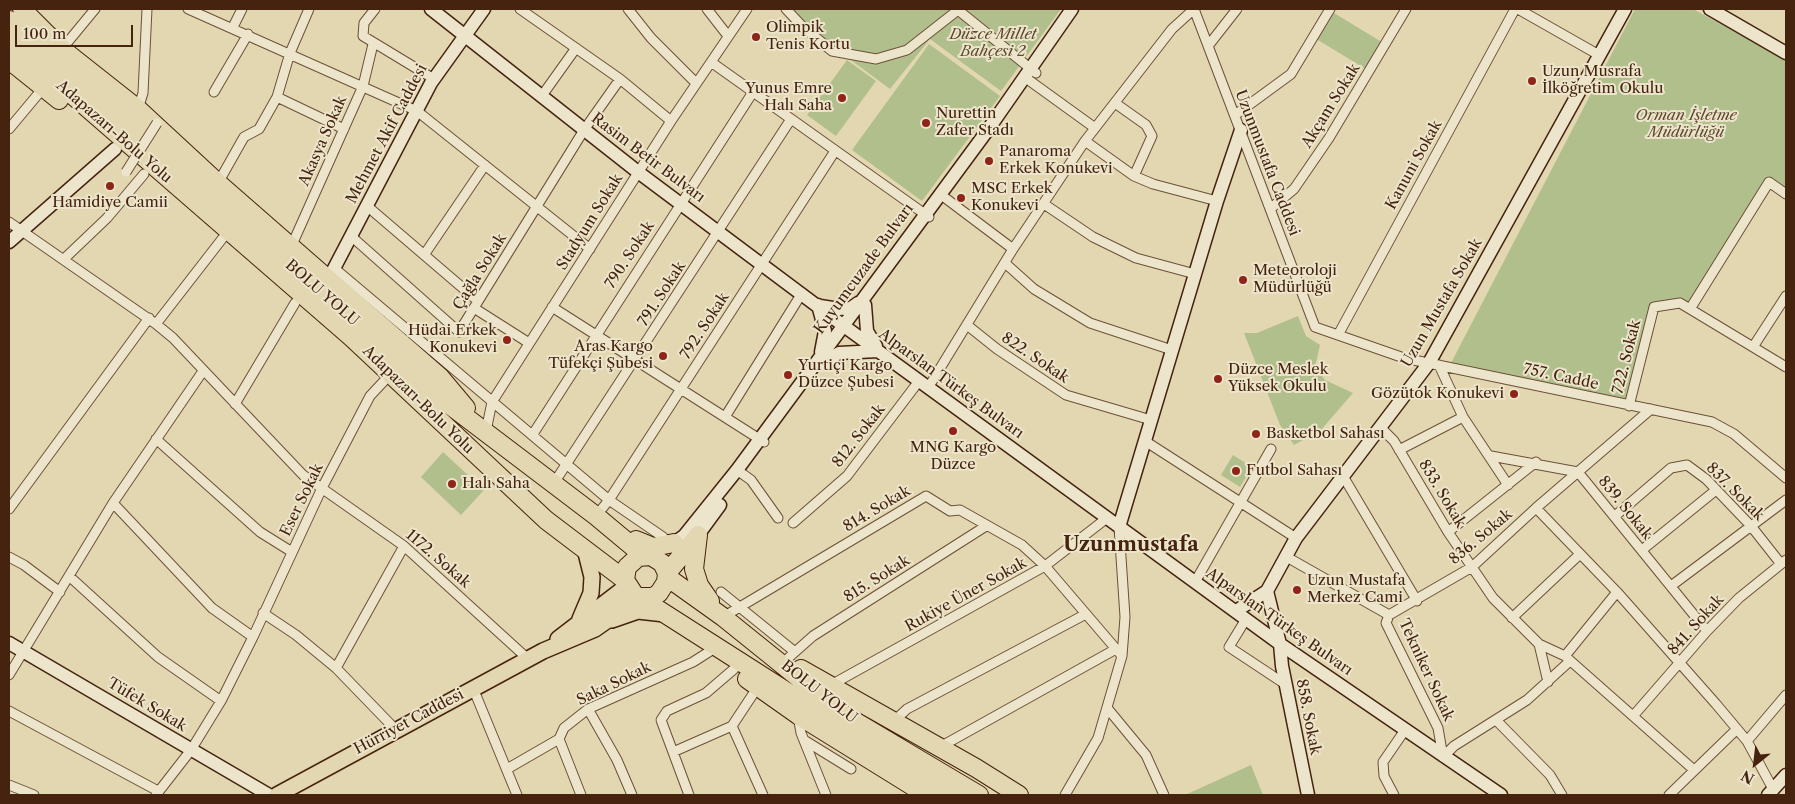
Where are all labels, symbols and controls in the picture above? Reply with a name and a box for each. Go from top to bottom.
scale bar [18,15,135,47]
place label: Olimpik Tenis Kortu [766,19,850,54]
text: 100 m [23,24,66,43]
park label: Düzce Millet Bahçesi 2 [949,26,1037,61]
marker: Olimpik Tenis Kortu [750,31,762,43]
street label: Akçam Sokak [1298,60,1364,152]
street label: Mehmet Akif Caddesi [343,61,431,207]
place label: Uzun Musrafa İlköğretim Okulu [1542,63,1663,98]
marker: Uzun Musrafa İlköğretim Okulu [1526,75,1538,87]
street label: Adapazarı-Bolu Yolu [52,77,176,187]
place label: Yunus Emre Halı Saha [745,80,832,115]
street label: Uzunmustafa Caddesi [1231,87,1303,239]
marker: Yunus Emre Halı Saha [836,92,848,104]
street label: Akasya Sokak [295,93,351,189]
place label: Nurettin Zafer Stadı [936,105,1014,140]
park label: Orman İşletme Müdürlüğü [1635,107,1737,142]
street label: Rasim Betir Bulvarı [588,109,708,207]
marker: Nurettin Zafer Stadı [920,117,932,129]
street label: Kanuni Sokak [1382,117,1446,213]
place label: Panaroma Erkek Konukevi [999,143,1113,178]
marker: Panaroma Erkek Konukevi [983,155,995,167]
street label: Stadyum Sokak [553,171,627,273]
marker: Hamidiye Camii [104,180,116,192]
place label: MSC Erkek Konukevi [971,180,1053,215]
marker: MSC Erkek Konukevi [955,192,967,204]
place label: Hamidiye Camii [52,194,168,212]
street label: Kuyumcuzade Bulvarı [811,200,917,338]
street label: 790. Sokak [602,218,658,292]
street label: Çağla Sokak [449,230,511,314]
street label: Uzun Mustafa Sokak [1398,235,1486,371]
street label: BOLU YOLU [282,256,362,330]
street label: 791. Sokak [634,258,690,330]
place label: Meteoroloji Müdürlüğü [1253,262,1337,297]
marker: Meteoroloji Müdürlüğü [1237,274,1249,286]
street label: 792. Sokak [677,289,733,363]
street label: 722. Sokak [1609,318,1645,396]
place label: Hüdai Erkek Konukevi [408,322,497,357]
street label: Alparslan Türkeş Bulvarı [875,325,1027,443]
street label: 822. Sokak [998,329,1072,387]
marker: Hüdai Erkek Konukevi [501,334,513,346]
place label: Aras Kargo Tüfekçi Şubesi [548,338,653,373]
street label: Adapazarı-Bolu Yolu [359,342,477,458]
marker: Aras Kargo Tüfekçi Şubesi [657,350,669,362]
place label: Yurtiçi Kargo Düzce Şubesi [798,357,894,392]
street label: 757. Cadde [1522,360,1600,394]
place label: Düzce Meslek Yüksek Okulu [1228,361,1328,396]
marker: Yurtiçi Kargo Düzce Şubesi [782,369,794,381]
marker: Düzce Meslek Yüksek Okulu [1212,373,1224,385]
place label: Gözütok Konukevi [1371,385,1504,403]
marker: Gözütok Konukevi [1508,388,1520,400]
street label: 812. Sokak [829,401,889,471]
marker: MNG Kargo Düzce [947,425,959,437]
place label: Basketbol Sahası [1266,425,1385,443]
marker: Basketbol Sahası [1250,428,1262,440]
place label: MNG Kargo Düzce [910,439,996,474]
street label: 833. Sokak [1415,457,1469,531]
street label: 837. Sokak [1702,459,1768,525]
street label: Eser Sokak [277,461,327,539]
place label: Futbol Sahası [1246,462,1342,480]
marker: Futbol Sahası [1230,465,1242,477]
street label: 839. Sokak [1594,473,1656,543]
place label: Halı Saha [462,475,530,493]
marker: Halı Saha [446,478,458,490]
street label: 814. Sokak [840,482,914,536]
street label: 836. Sokak [1446,505,1516,569]
street label: 1172. Sokak [402,526,474,592]
district label: Uzunmustafa [1063,533,1199,557]
street label: 815. Sokak [841,552,913,606]
street label: Rukiye Üner Sokak [902,554,1030,636]
street label: Alparslan Türkeş Bulvarı [1202,564,1356,680]
place label: Uzun Mustafa Merkez Cami [1307,572,1406,607]
marker: Uzun Mustafa Merkez Cami [1291,584,1303,596]
street label: 841. Sokak [1664,591,1728,659]
street label: Tekniker Sokak [1394,616,1458,724]
street label: BOLU YOLU [777,657,861,727]
street label: Saka Sokak [574,658,654,710]
street label: Tüfek Sokak [104,674,190,736]
street label: 858. Sokak [1292,678,1324,756]
street label: Hürriyet Caddesi [351,686,467,758]
north arrow [1730,739,1780,789]
text: N [1738,766,1757,788]

